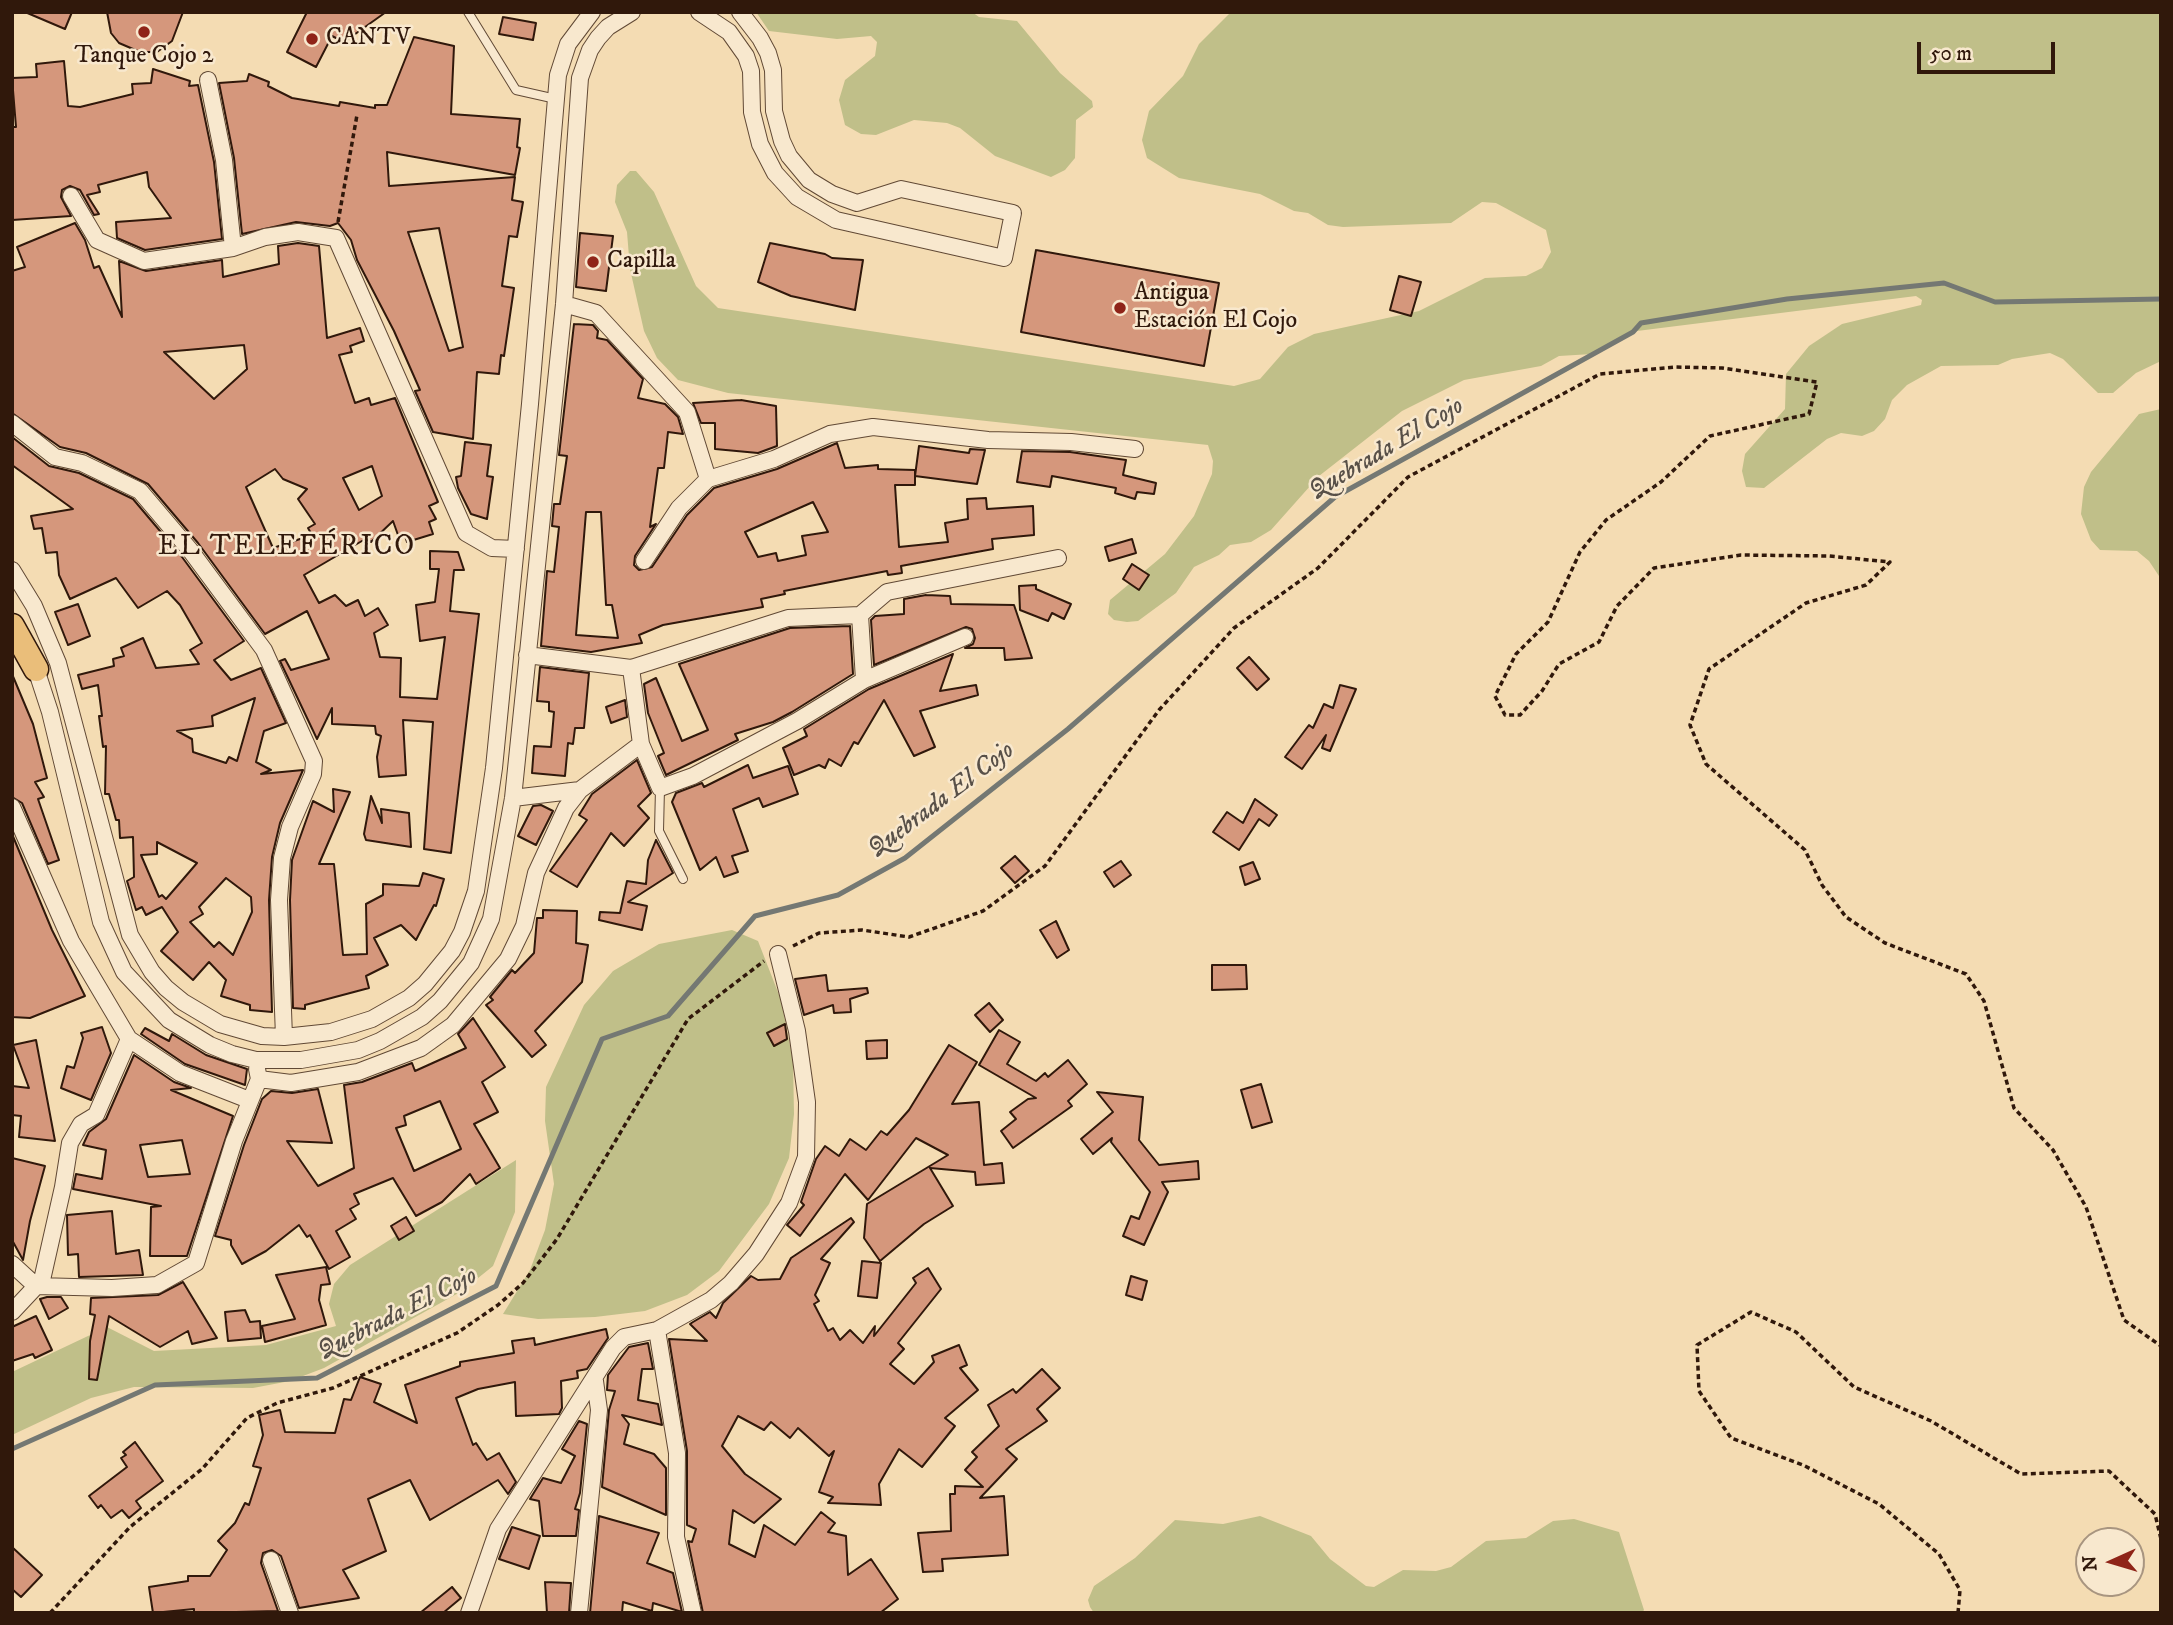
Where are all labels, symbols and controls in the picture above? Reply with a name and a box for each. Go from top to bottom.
marker: Tanque Cojo 2 [136,24,152,40]
place label: CANTV [326,25,411,53]
scale bar [1921,28,2059,72]
marker: CANTV [304,31,320,47]
text: 50 m [1930,41,1972,67]
place label: Tanque Cojo 2 [74,43,214,71]
place label: Capilla [607,248,676,276]
marker: Capilla [585,254,601,270]
place label: Antigua Estación El Cojo [1134,280,1297,336]
marker: Antigua Estación El Cojo [1112,300,1128,316]
water label: Quebrada El Cojo [1304,392,1470,508]
district label: EL TELEFÉRICO [159,531,415,565]
water label: Quebrada El Cojo [863,736,1021,866]
water label: Quebrada El Cojo [313,1261,483,1369]
north arrow [2075,1527,2145,1597]
text: N [2079,1555,2103,1572]

